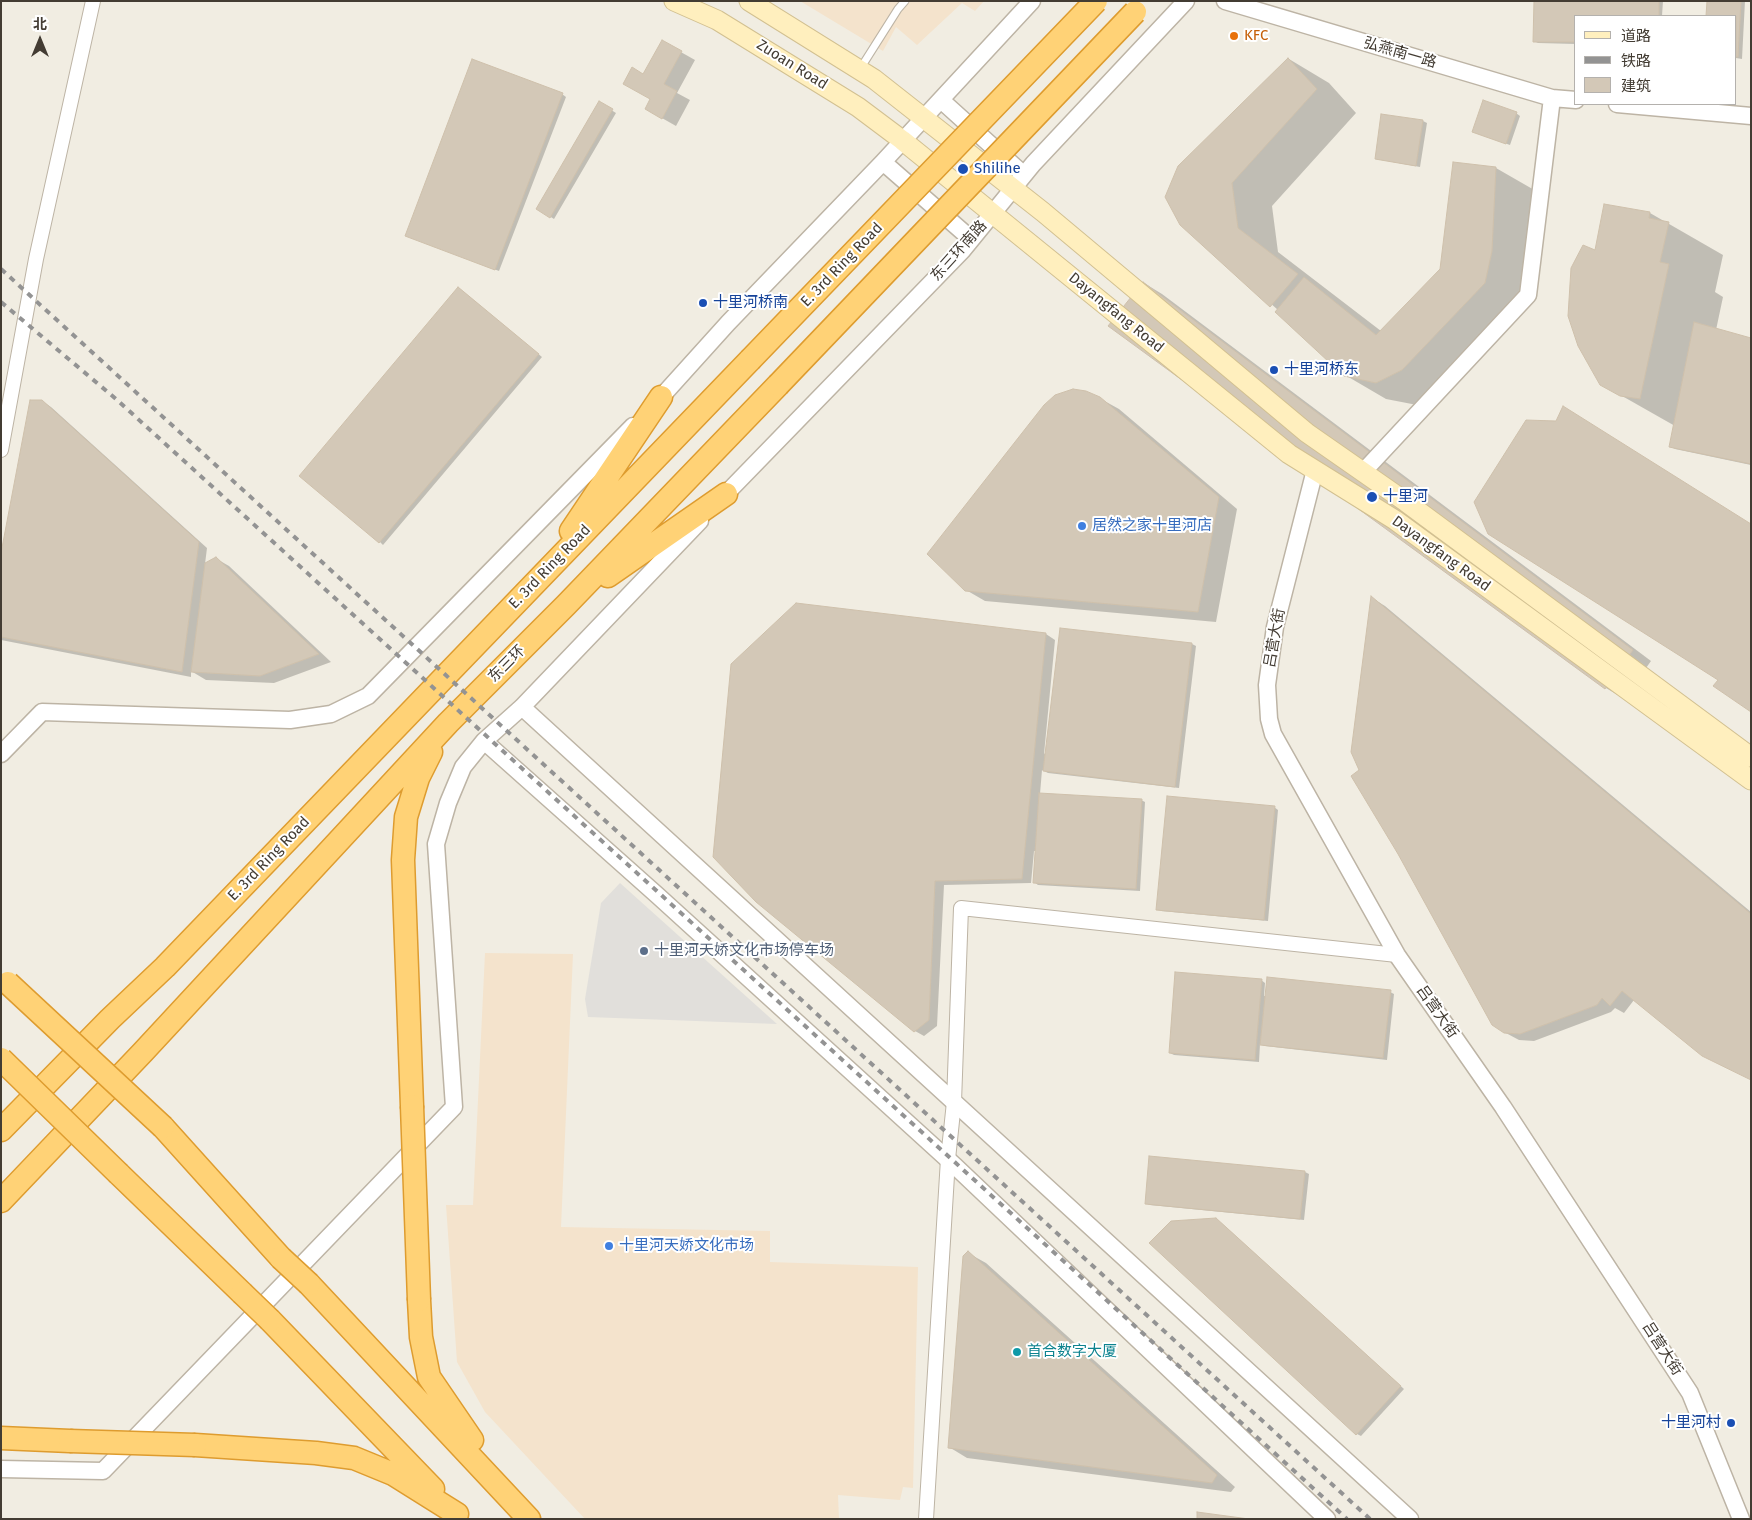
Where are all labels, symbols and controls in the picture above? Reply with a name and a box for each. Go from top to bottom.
north arrow [15,15,65,65]
legend [1574,15,1737,105]
text: 北 [33,16,47,33]
place label: KFC [1244,27,1268,45]
text: 道路 [1621,27,1651,45]
marker: KFC [1228,30,1240,42]
street label: 弘燕南一路 [1361,34,1439,72]
street label: Zuoan Road [753,36,831,94]
text: 铁路 [1621,52,1651,70]
text: 建筑 [1621,77,1651,95]
place label: Shilihe [974,160,1021,178]
marker: Shilihe [956,162,970,176]
street label: 东三环南路 [927,217,991,285]
street label: E. 3rd Ring Road [797,219,887,311]
street label: Dayangfang Road [1065,269,1167,357]
place label: 十里河桥南 [713,294,788,312]
marker: 十里河桥南 [697,297,709,309]
place label: 十里河桥东 [1284,361,1359,379]
marker: 十里河桥东 [1268,364,1280,376]
place label: 十里河 [1383,488,1428,506]
marker: 十里河 [1365,490,1379,504]
street label: Dayangfang Road [1388,512,1494,596]
place label: 居然之家十里河店 [1092,517,1212,535]
marker: 居然之家十里河店 [1076,520,1088,532]
street label: E. 3rd Ring Road [505,521,595,613]
street label: 吕营大街 [1261,607,1289,669]
street label: 东三环 [485,642,529,686]
street label: E. 3rd Ring Road [224,813,314,905]
place label: 十里河天娇文化市场停车场 [654,942,834,960]
marker: 十里河天娇文化市场停车场 [638,945,650,957]
street label: 吕营大街 [1412,982,1462,1042]
place label: 十里河天娇文化市场 [619,1237,754,1255]
marker: 十里河天娇文化市场 [603,1240,615,1252]
street label: 吕营大街 [1638,1319,1686,1379]
place label: 首合数字大厦 [1027,1343,1117,1361]
marker: 首合数字大厦 [1011,1346,1023,1358]
place label: 十里河村 [1661,1414,1721,1432]
marker: 十里河村 [1725,1417,1737,1429]

